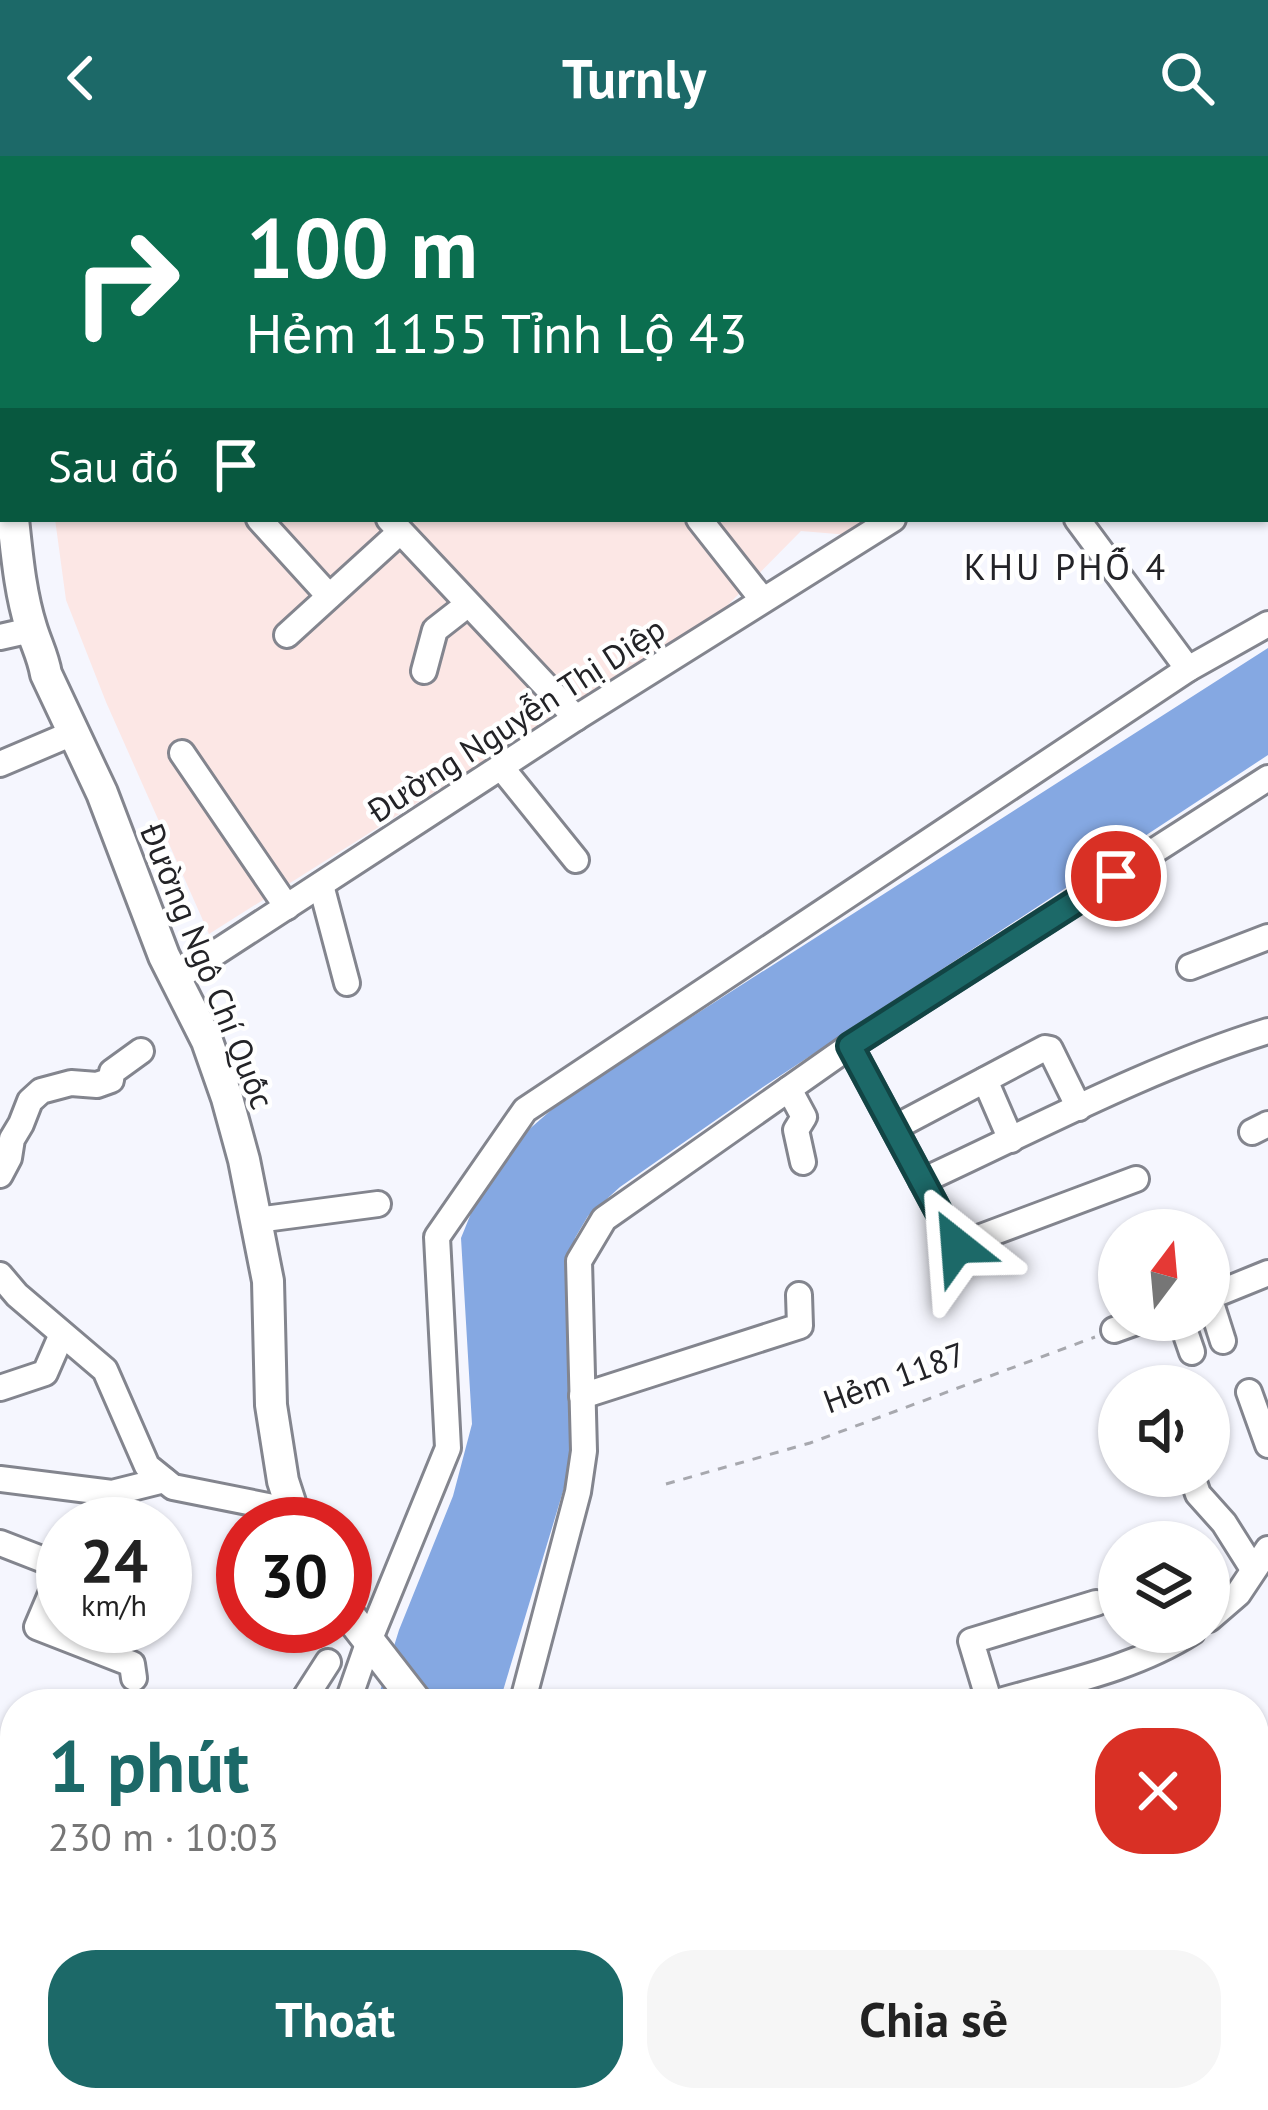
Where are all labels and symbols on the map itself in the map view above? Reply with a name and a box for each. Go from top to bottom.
district label: KHU PHỐ 4 [964,543,1168,590]
street label: Đường Nguyễn Thị Diệp [358,607,673,832]
street label: Đường Ngô Chí Quốc [131,816,285,1115]
pin [1065,825,1167,927]
position arrow [894,1183,1020,1309]
north arrow [1098,1209,1230,1341]
street label: Hẻm 1187 [817,1331,971,1423]
speed limit sign: 30 [216,1497,372,1653]

